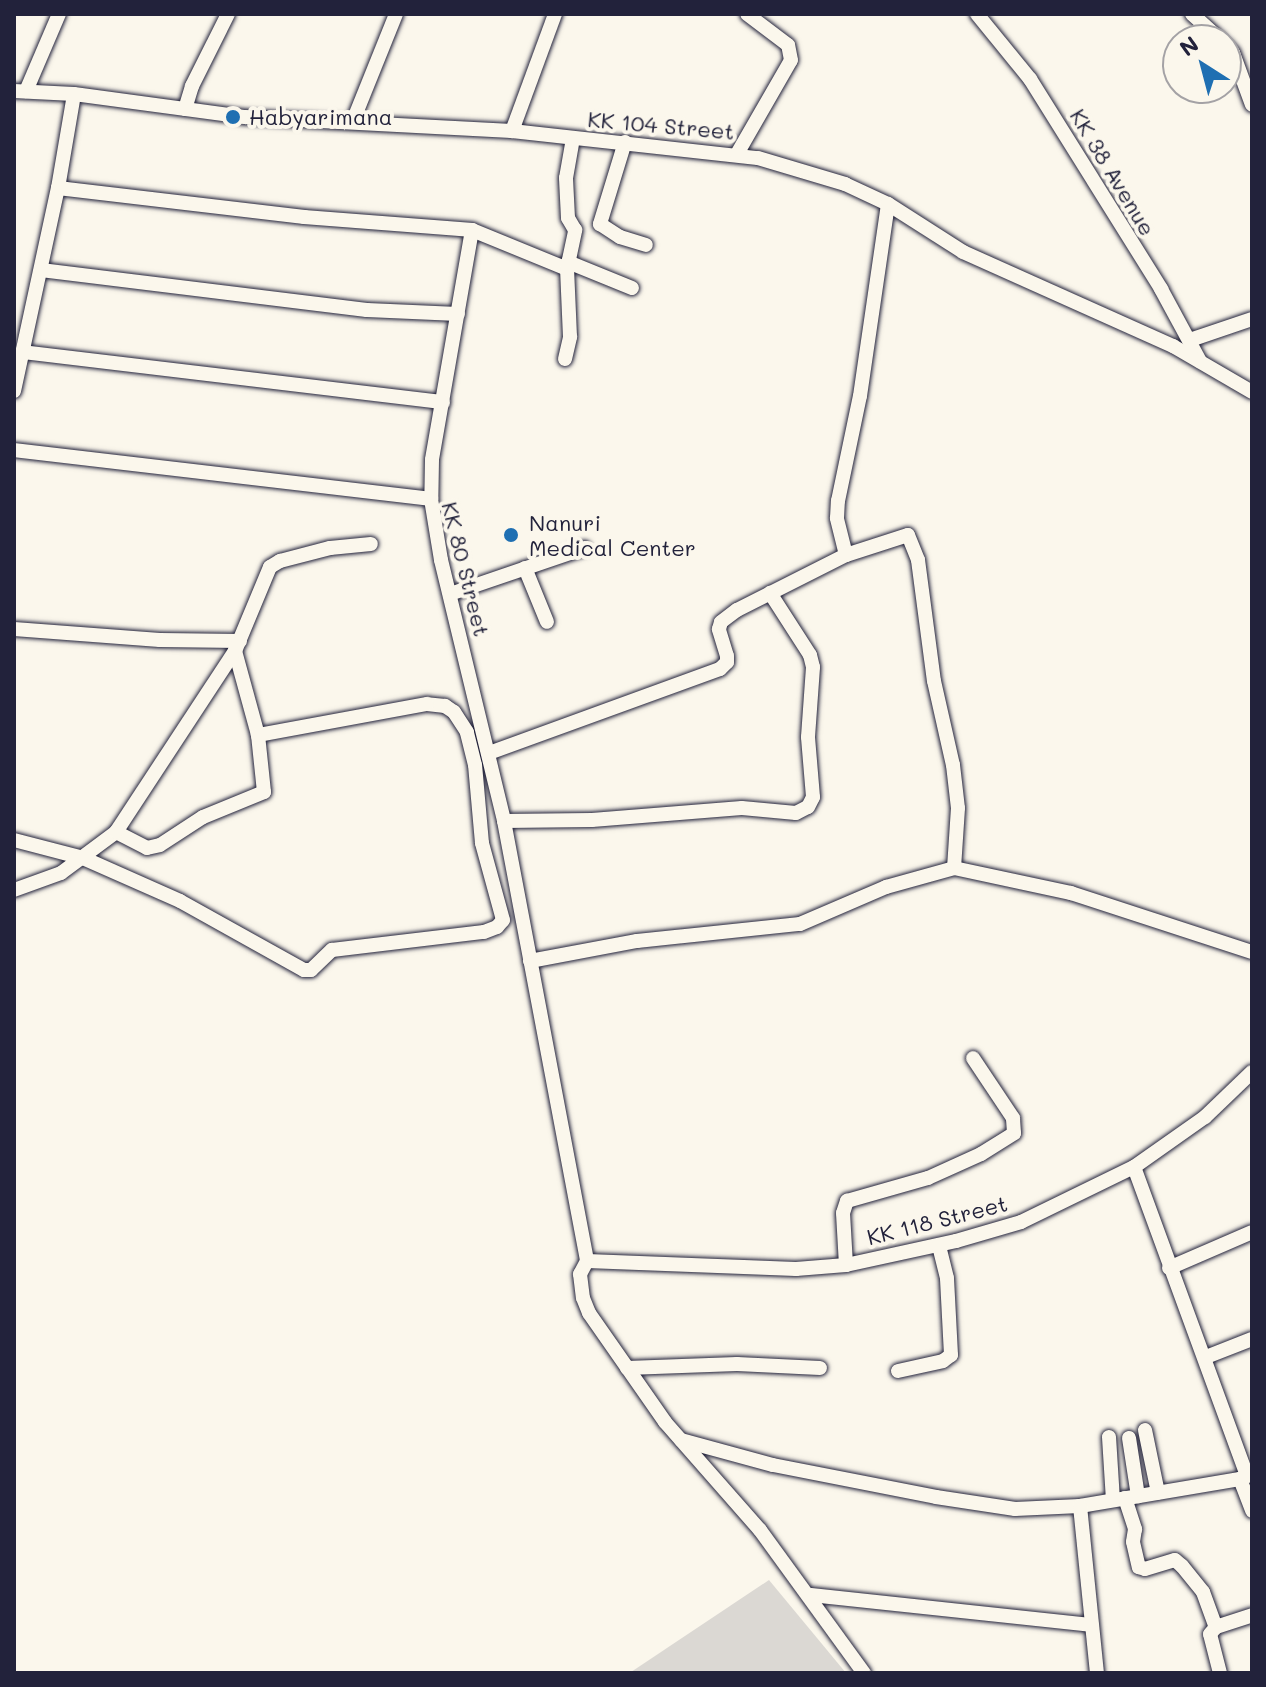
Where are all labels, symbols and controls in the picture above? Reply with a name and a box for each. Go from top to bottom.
north arrow [1162,24,1242,104]
text: N [1173,29,1204,62]
place label: Habyarimana [249,104,393,130]
street label: KK 38 Avenue [1065,104,1161,240]
street label: KK 104 Street [587,105,735,145]
marker: Habyarimana [224,108,242,126]
street label: KK 80 Street [437,499,495,639]
place label: Nanuri Medical Center [529,509,696,560]
marker: Nanuri Medical Center [500,524,522,546]
street label: KK 118 Street [864,1190,1010,1250]

